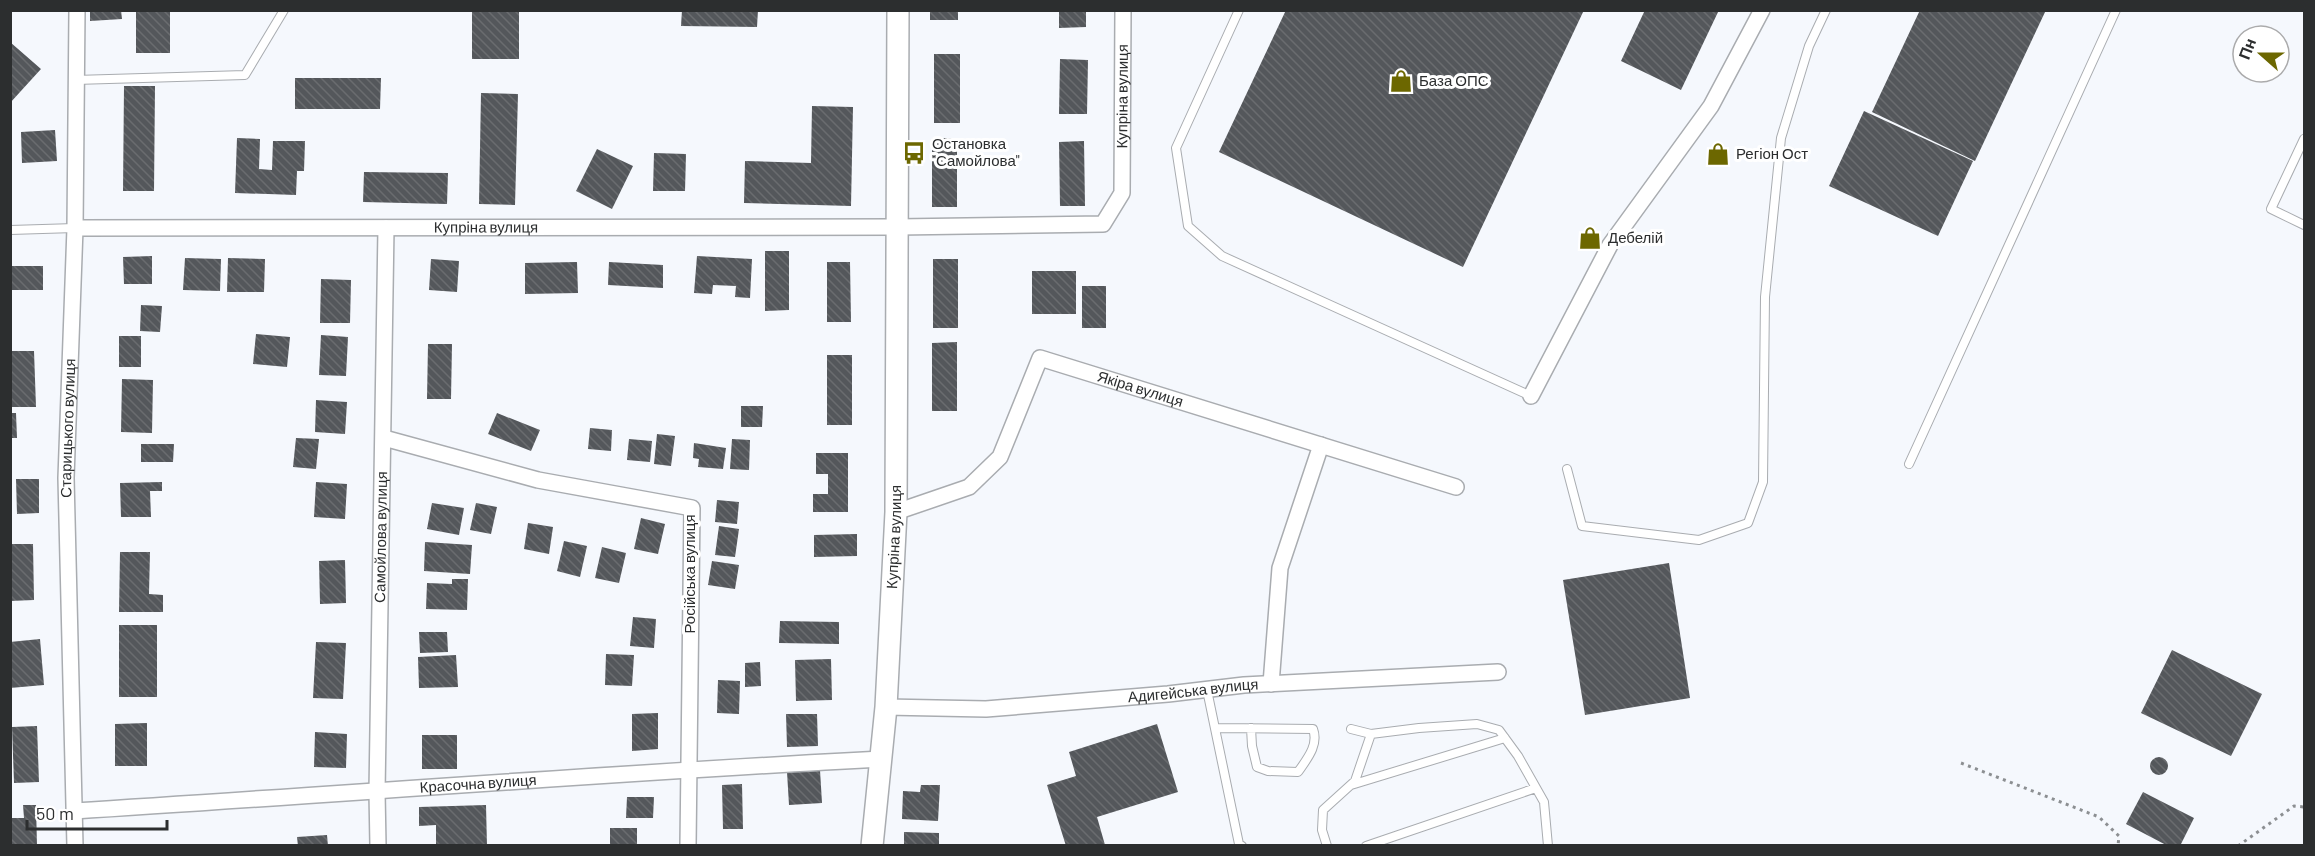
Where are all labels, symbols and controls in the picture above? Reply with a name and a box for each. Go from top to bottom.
north arrow [2231,24,2291,84]
text: Пн [2234,35,2259,62]
street label: Купріна вулиця [1112,44,1131,149]
shop icon: База ОПС [1388,68,1414,94]
place label: База ОПС [1419,71,1489,89]
place label: Остановка "Самойлова" [932,134,1020,169]
bus stop icon: Остановка "Самойлова" [901,140,927,166]
shop icon: Регіон Ост [1705,141,1731,167]
place label: Регіон Ост [1736,144,1808,162]
street label: Купріна вулиця [434,217,538,236]
shop icon: Дебелій [1577,225,1603,251]
place label: Дебелій [1608,228,1663,246]
street label: Старицького вулиця [56,358,78,498]
street label: Якіра вулиця [1095,366,1186,410]
street label: Самойлова вулиця [370,471,390,603]
street label: Купріна вулиця [882,485,904,589]
street label: Російська вулиця [680,514,698,634]
street label: Адигейська вулиця [1127,674,1259,705]
street label: Красочна вулиця [419,770,537,796]
scale bar [27,793,166,831]
text: 50 m [36,802,74,824]

